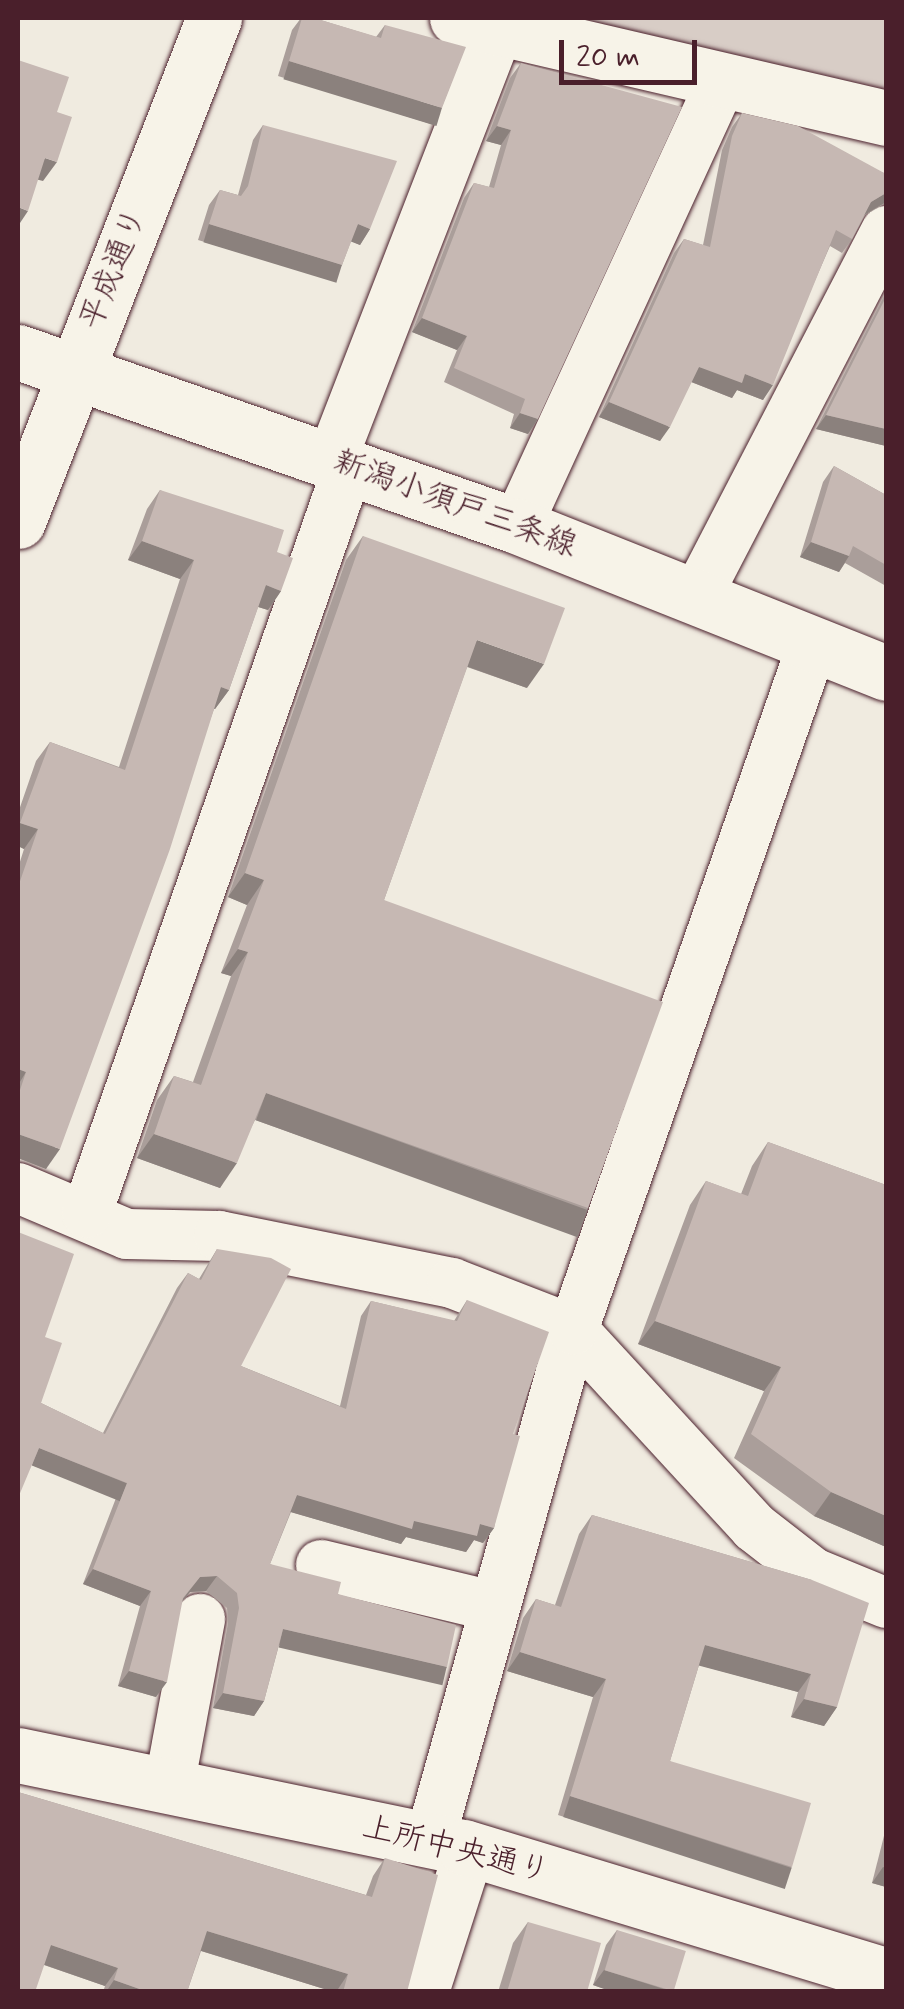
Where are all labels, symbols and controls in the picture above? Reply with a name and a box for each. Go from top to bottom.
scale bar [564,20,702,82]
text: 20 m [576,38,640,77]
street label: 平成通り [72,202,156,336]
street label: 新潟小須戸三条線 [328,442,582,566]
street label: 上所中央通り [358,1808,554,1892]

